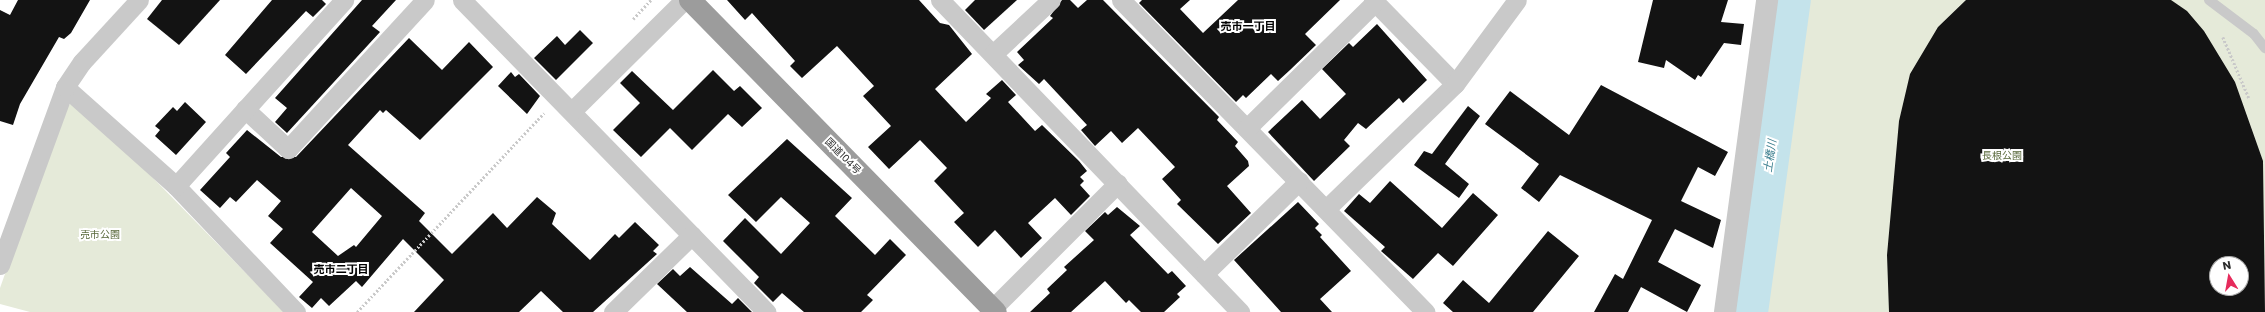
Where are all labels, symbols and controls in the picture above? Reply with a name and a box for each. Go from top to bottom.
district label: 売市一丁目 [1221,19,1275,33]
street label: 国道104号 [823,136,863,176]
water label: 土橋川 [1761,139,1779,173]
park label: 長根公園 [1982,150,2022,162]
park label: 売市公園 [80,229,120,241]
north arrow [2209,256,2249,296]
text: N [2221,257,2232,274]
district label: 売市二丁目 [314,262,368,276]

